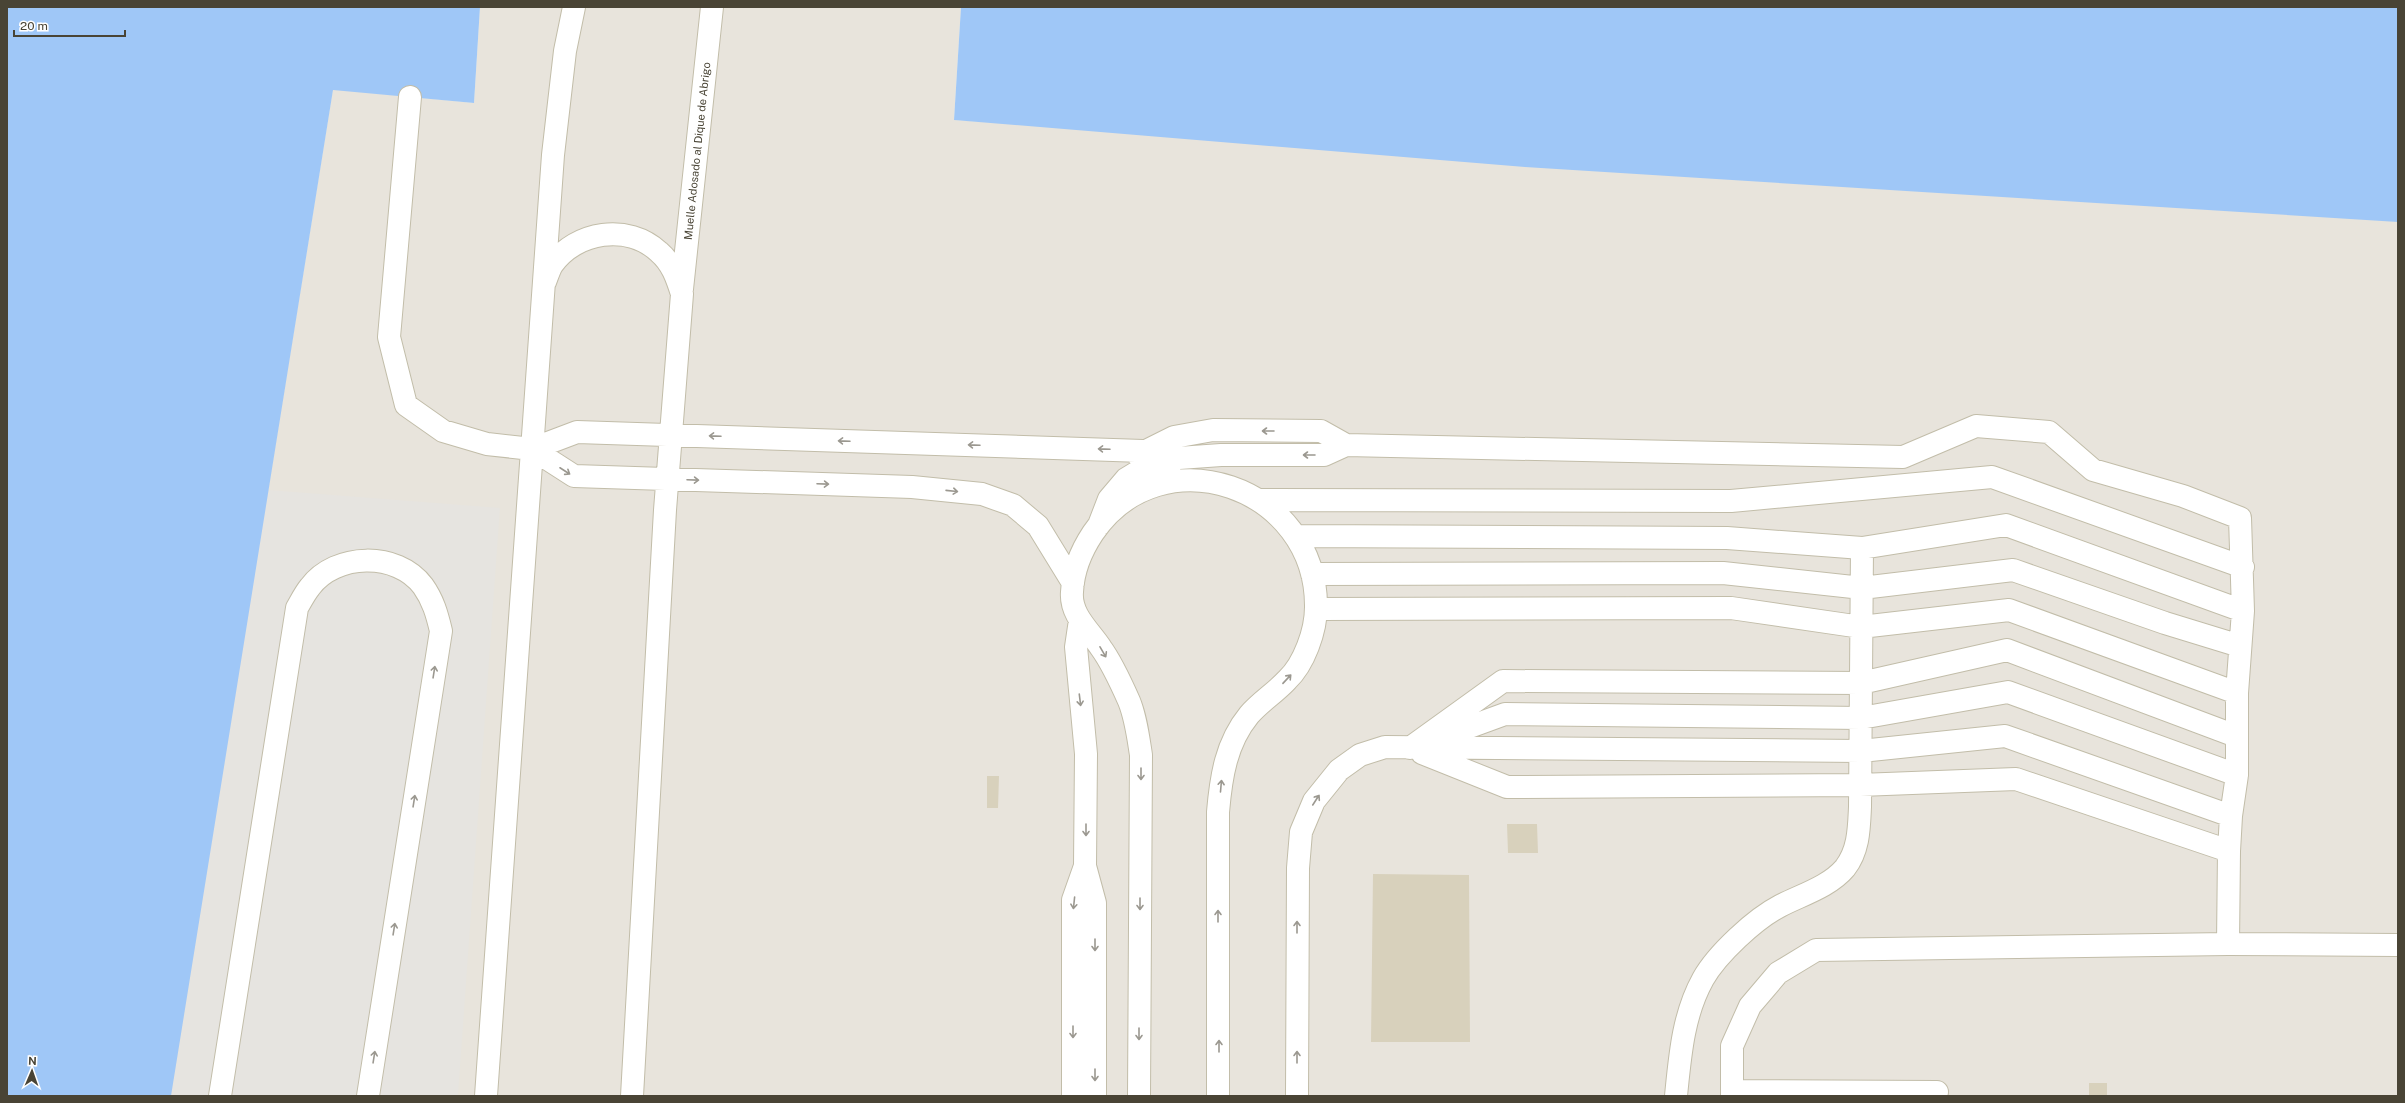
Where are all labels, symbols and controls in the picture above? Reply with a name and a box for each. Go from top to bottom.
scale bar [14,12,125,38]
text: 20 m [20,19,48,33]
street label: Muelle Adosado al Dique de Abrigo [682,62,712,240]
one-way arrow [1262,427,1275,435]
one-way arrow [709,433,722,440]
one-way arrow [838,437,851,444]
one-way arrow [968,441,981,449]
one-way arrow [1098,446,1111,453]
one-way arrow [1303,451,1316,459]
one-way arrow [559,466,570,475]
one-way arrow [686,477,699,484]
one-way arrow [816,481,829,488]
one-way arrow [945,487,958,495]
one-way arrow [1100,646,1108,658]
one-way arrow [430,666,438,679]
one-way arrow [1283,674,1292,684]
one-way arrow [1077,693,1084,706]
one-way arrow [1137,767,1145,780]
one-way arrow [1217,780,1224,793]
one-way arrow [410,795,418,808]
one-way arrow [1311,795,1320,806]
one-way arrow [1082,823,1090,836]
one-way arrow [1070,896,1078,909]
one-way arrow [1136,897,1144,910]
one-way arrow [1214,910,1222,923]
one-way arrow [1293,921,1301,934]
one-way arrow [390,923,398,936]
one-way arrow [1091,938,1099,951]
one-way arrow [1069,1025,1077,1038]
one-way arrow [1135,1027,1143,1040]
one-way arrow [1215,1040,1223,1053]
north arrow [12,1051,52,1091]
one-way arrow [370,1051,378,1064]
one-way arrow [1293,1051,1301,1064]
text: N [28,1055,37,1067]
one-way arrow [1091,1068,1099,1081]

